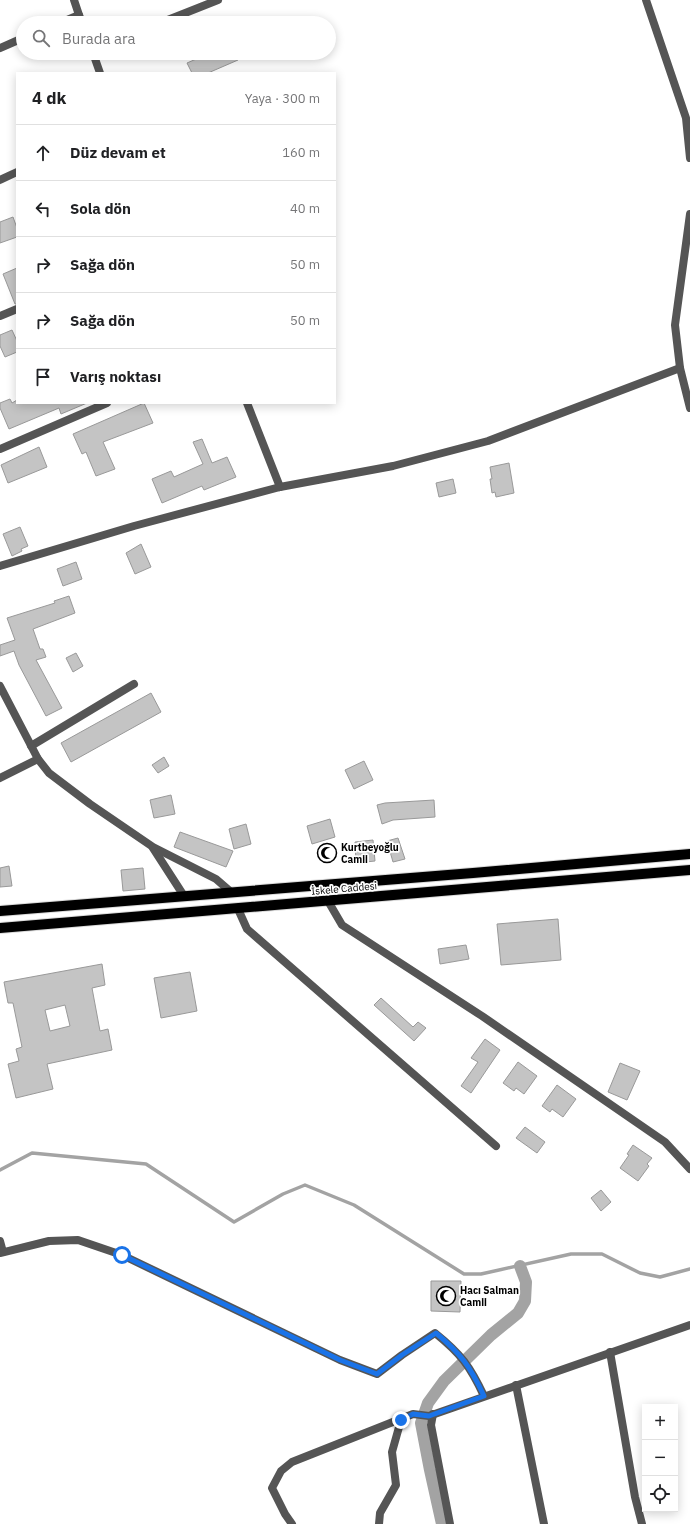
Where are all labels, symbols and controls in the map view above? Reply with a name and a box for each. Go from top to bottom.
search box [16,16,336,60]
icon: search [30,27,52,49]
text: Burada ara [62,29,136,48]
text: 4 dk [32,87,66,109]
text: Yaya · 300 m [245,90,320,107]
icon: ahead [32,142,54,164]
text: Düz devam et [70,143,166,162]
text: 160 m [282,144,320,161]
icon: left [32,198,54,220]
text: Sola dön [70,199,131,218]
text: 40 m [290,200,320,217]
icon: right [32,254,54,276]
text: Sağa dön [70,255,135,274]
text: 50 m [290,256,320,273]
icon: right [32,310,54,332]
text: Sağa dön [70,311,135,330]
text: 50 m [290,312,320,329]
icon: arrive [32,366,54,388]
text: Varış noktası [70,367,161,386]
place label: Kurtbeyoğlu Camii [341,841,399,866]
mosque icon: Kurtbeyoğlu Camii [316,842,338,864]
street label: İskele Caddesi [311,879,378,898]
route start [113,1246,131,1264]
place label: Hacı Salman Camii [460,1284,519,1309]
mosque icon: Hacı Salman Camii [435,1285,457,1307]
map controls [642,1404,678,1512]
button: + [642,1404,678,1440]
route end [392,1411,410,1429]
button: − [642,1440,678,1476]
button: locate [642,1476,678,1512]

